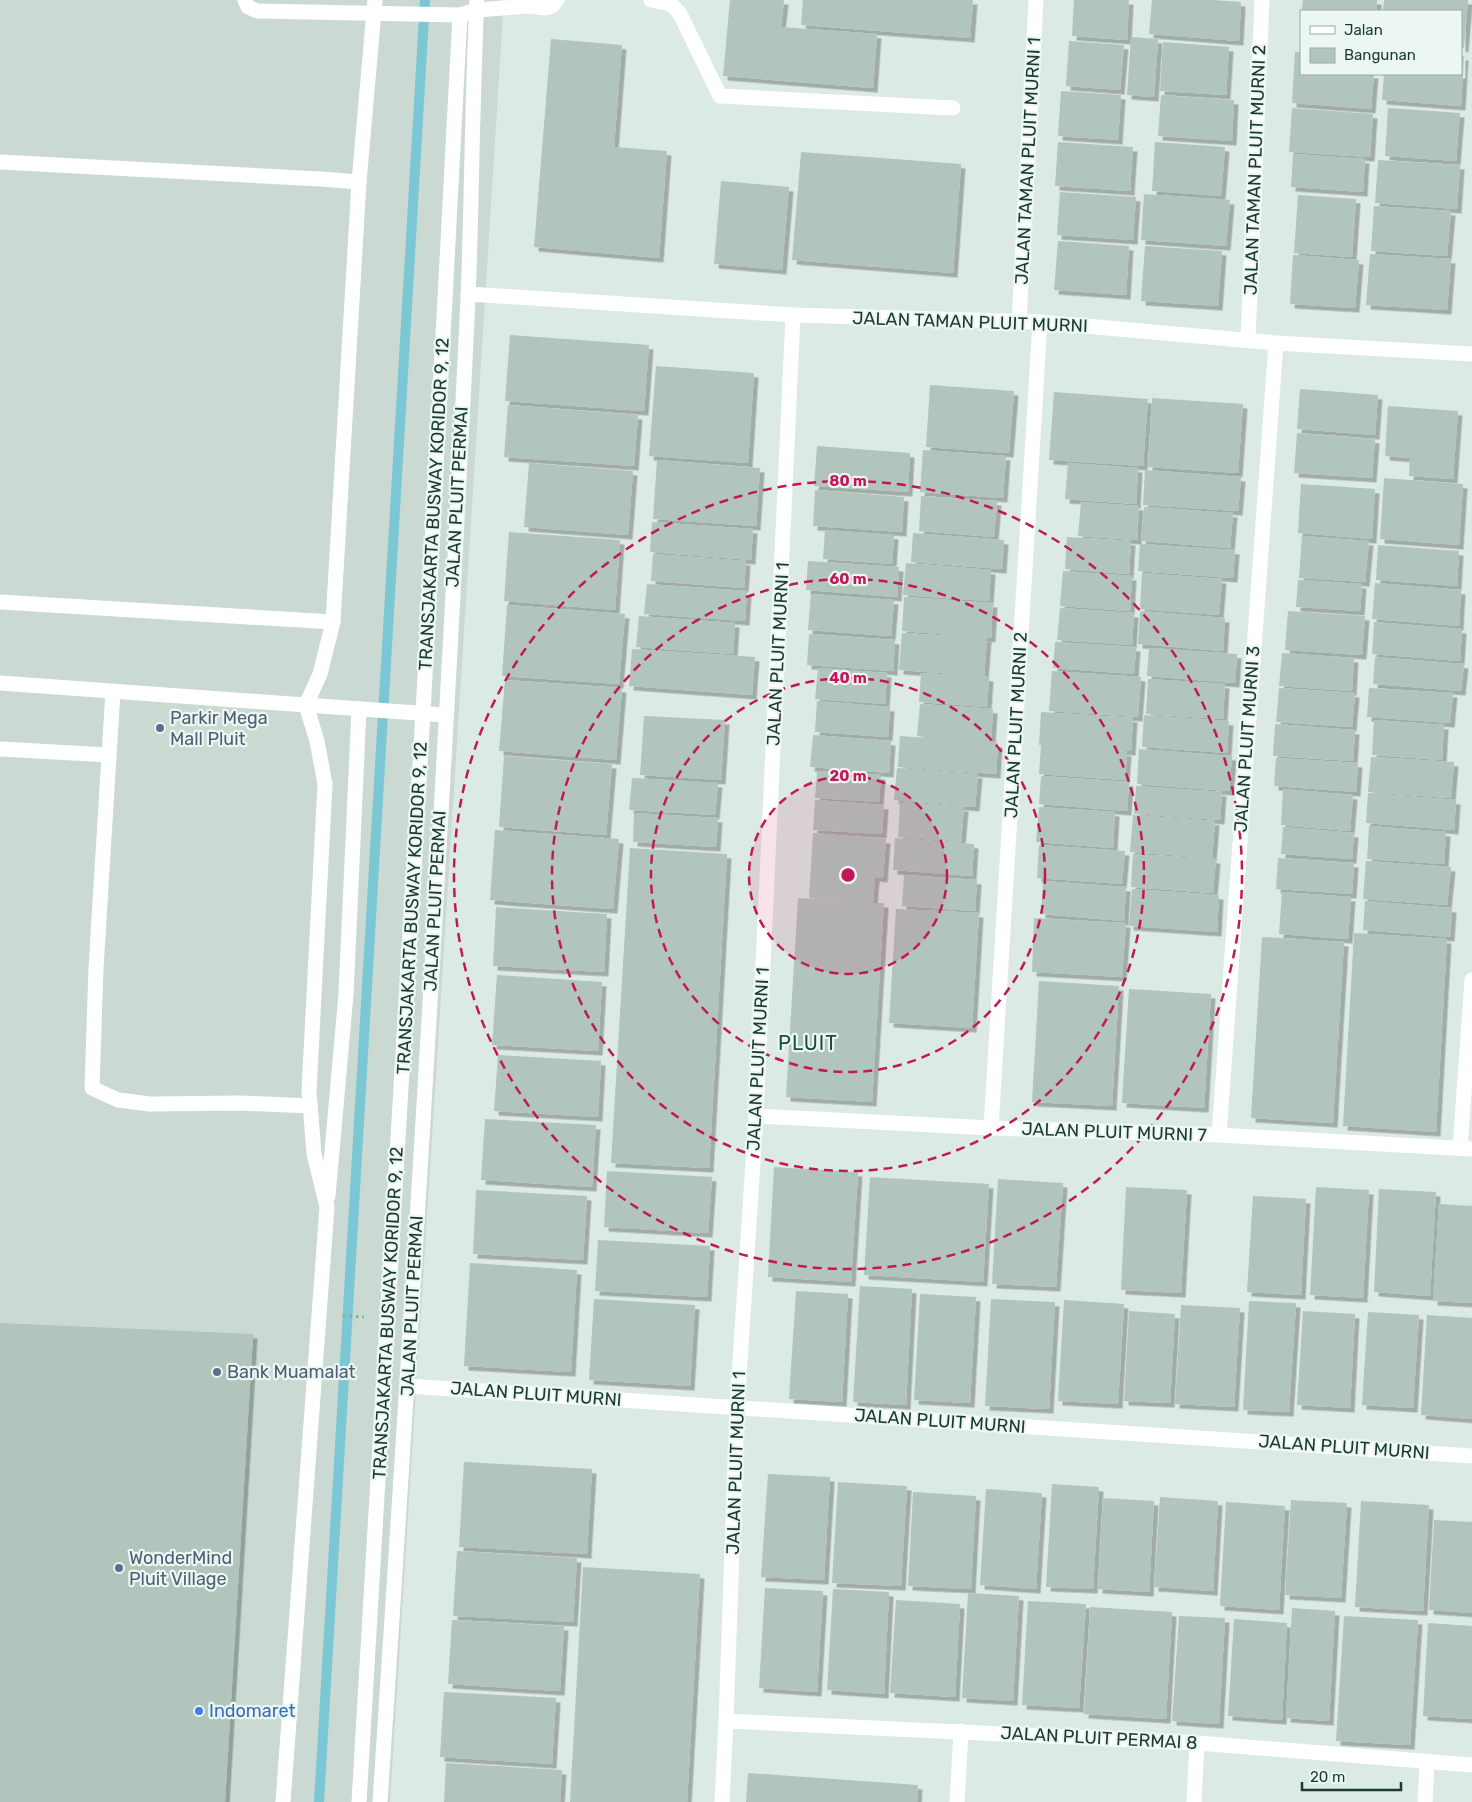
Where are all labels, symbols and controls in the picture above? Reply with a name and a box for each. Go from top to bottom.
legend [1300,10,1462,75]
text: Jalan [1344,21,1383,39]
street label: JALAN TAMAN PLUIT MURNI 1 [1011,37,1045,285]
street label: JALAN TAMAN PLUIT MURNI 2 [1240,44,1270,296]
text: Bangunan [1344,46,1416,64]
street label: JALAN TAMAN PLUIT MURNI [852,307,1088,337]
street label: TRANSJAKARTA BUSWAY KORIDOR 9, 12 [414,337,454,671]
street label: JALAN PLUIT PERMAI [441,406,473,588]
text: 80 m [829,472,867,490]
street label: JALAN PLUIT MURNI 1 [762,562,794,746]
text: 60 m [830,570,866,588]
street label: JALAN PLUIT MURNI 2 [1000,631,1032,819]
street label: JALAN PLUIT MURNI 3 [1230,645,1264,833]
text: 40 m [829,669,867,687]
place label: Parkir Mega Mall Pluit [170,707,268,750]
marker: Parkir Mega Mall Pluit [154,722,166,734]
street label: TRANSJAKARTA BUSWAY KORIDOR 9, 12 [392,741,432,1075]
text: 20 m [830,767,866,785]
street label: JALAN PLUIT PERMAI [419,810,451,992]
centre of rings [839,866,857,884]
street label: JALAN PLUIT MURNI 1 [742,967,774,1151]
district label: PLUIT [778,1031,838,1055]
street label: JALAN PLUIT MURNI 7 [1021,1118,1207,1146]
street label: TRANSJAKARTA BUSWAY KORIDOR 9, 12 [368,1146,408,1480]
street label: JALAN PLUIT PERMAI [396,1215,428,1397]
place label: Bank Muamalat [227,1361,356,1383]
marker: Bank Muamalat [211,1366,223,1378]
street label: JALAN PLUIT MURNI 1 [722,1371,750,1555]
street label: JALAN PLUIT MURNI [450,1377,622,1411]
street label: JALAN PLUIT MURNI [854,1404,1026,1438]
street label: JALAN PLUIT MURNI [1258,1430,1430,1464]
place label: WonderMind Pluit Village [129,1547,232,1590]
marker: WonderMind Pluit Village [113,1562,125,1574]
place label: Indomaret [209,1700,296,1722]
marker: Indomaret [193,1705,205,1717]
street label: JALAN PLUIT PERMAI 8 [1000,1722,1198,1754]
scale bar [1302,1760,1401,1792]
text: 20 m [1310,1768,1345,1786]

